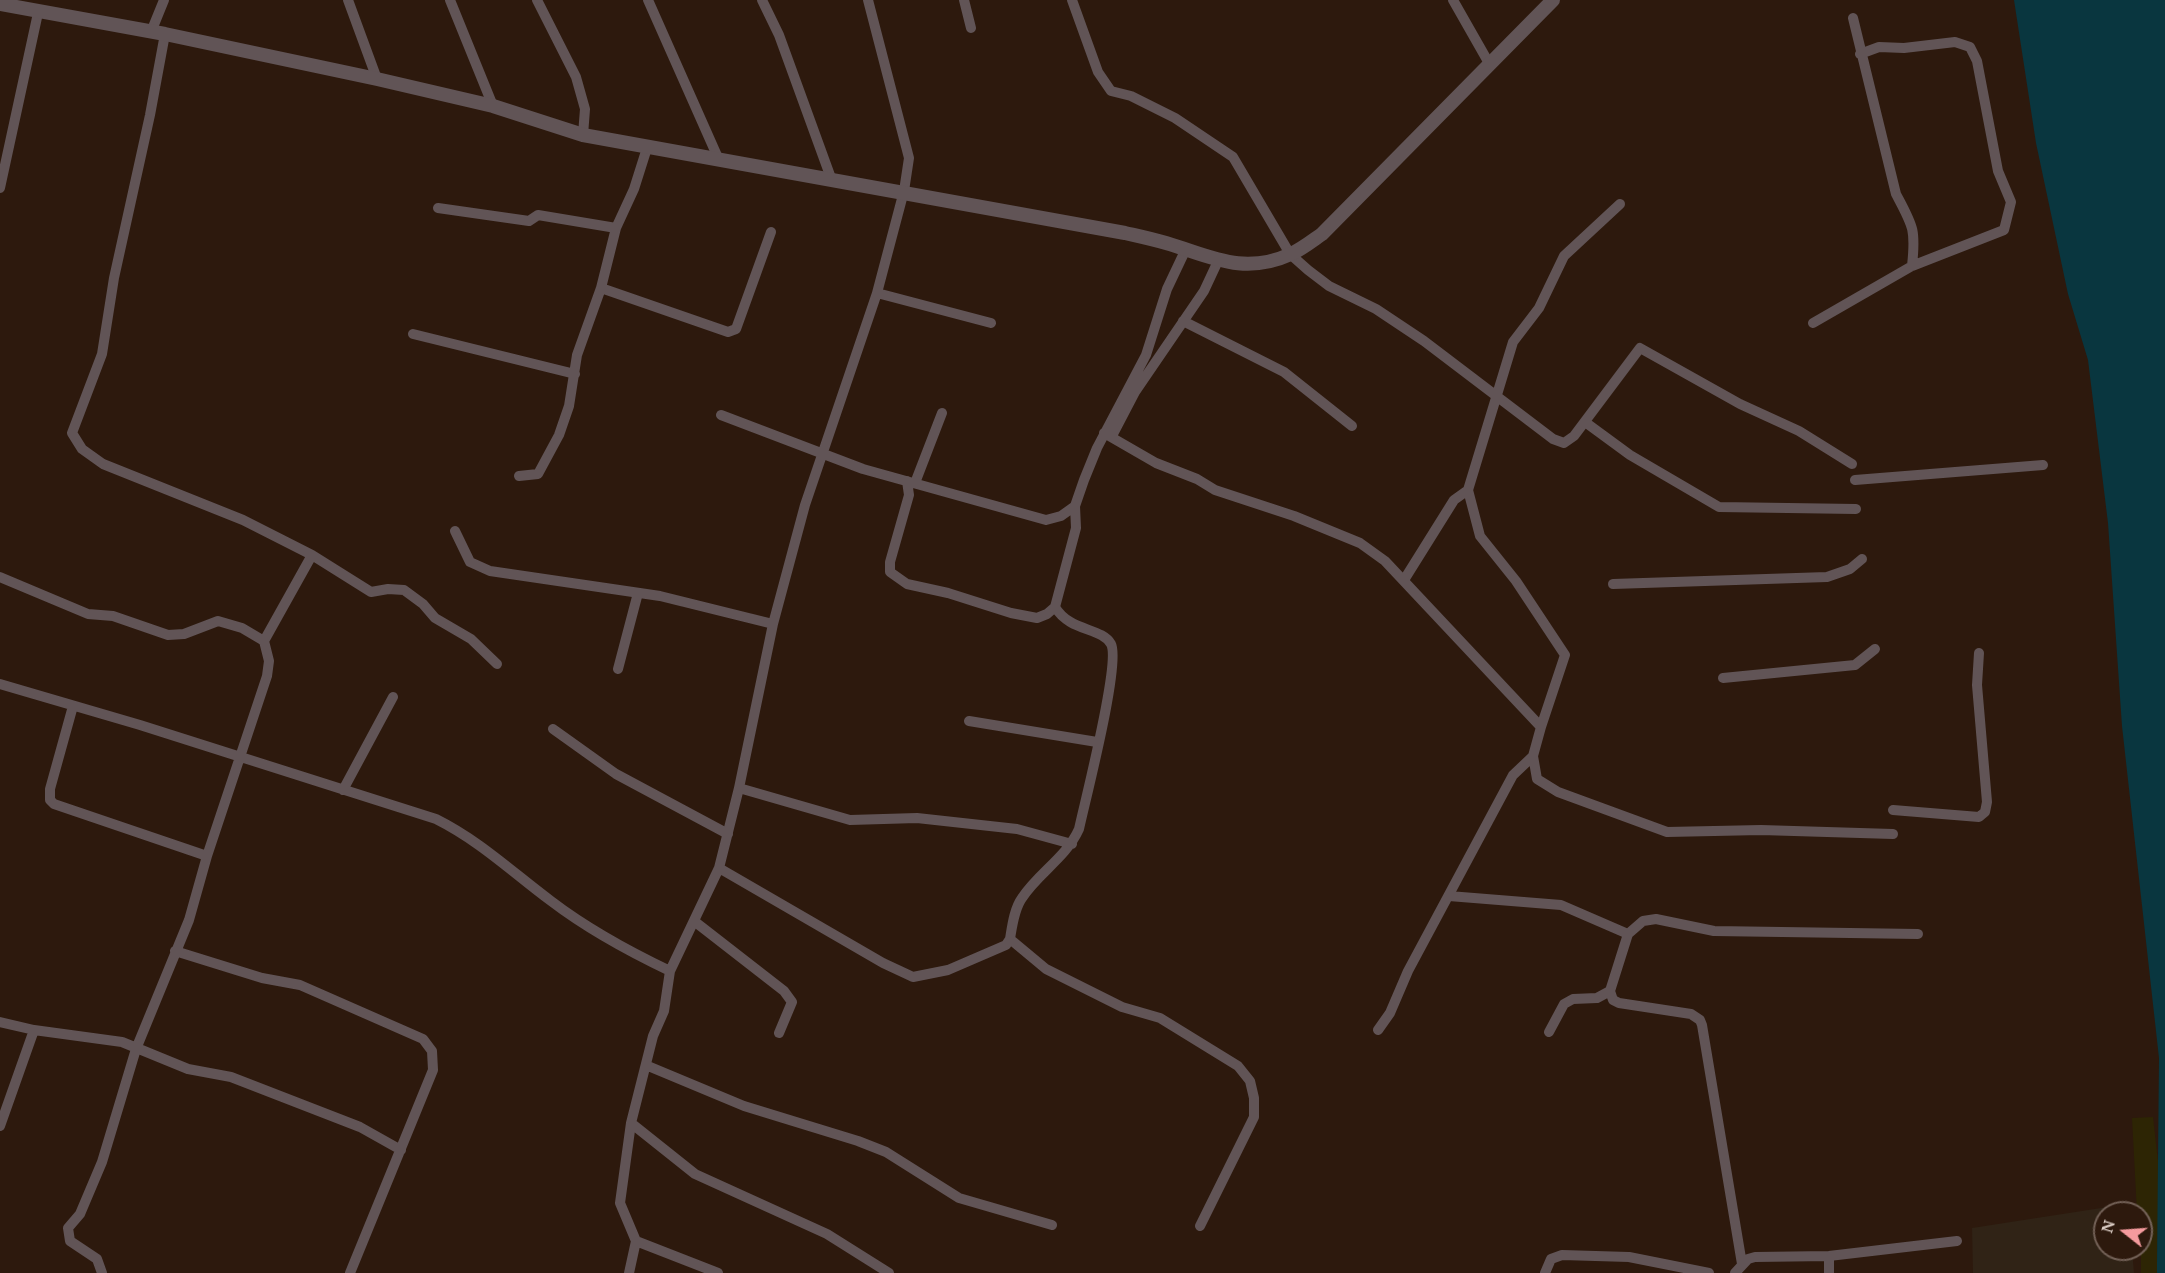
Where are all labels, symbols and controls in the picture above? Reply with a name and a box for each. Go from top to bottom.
north arrow [2093,1201,2153,1261]
text: N [2095,1217,2120,1235]

